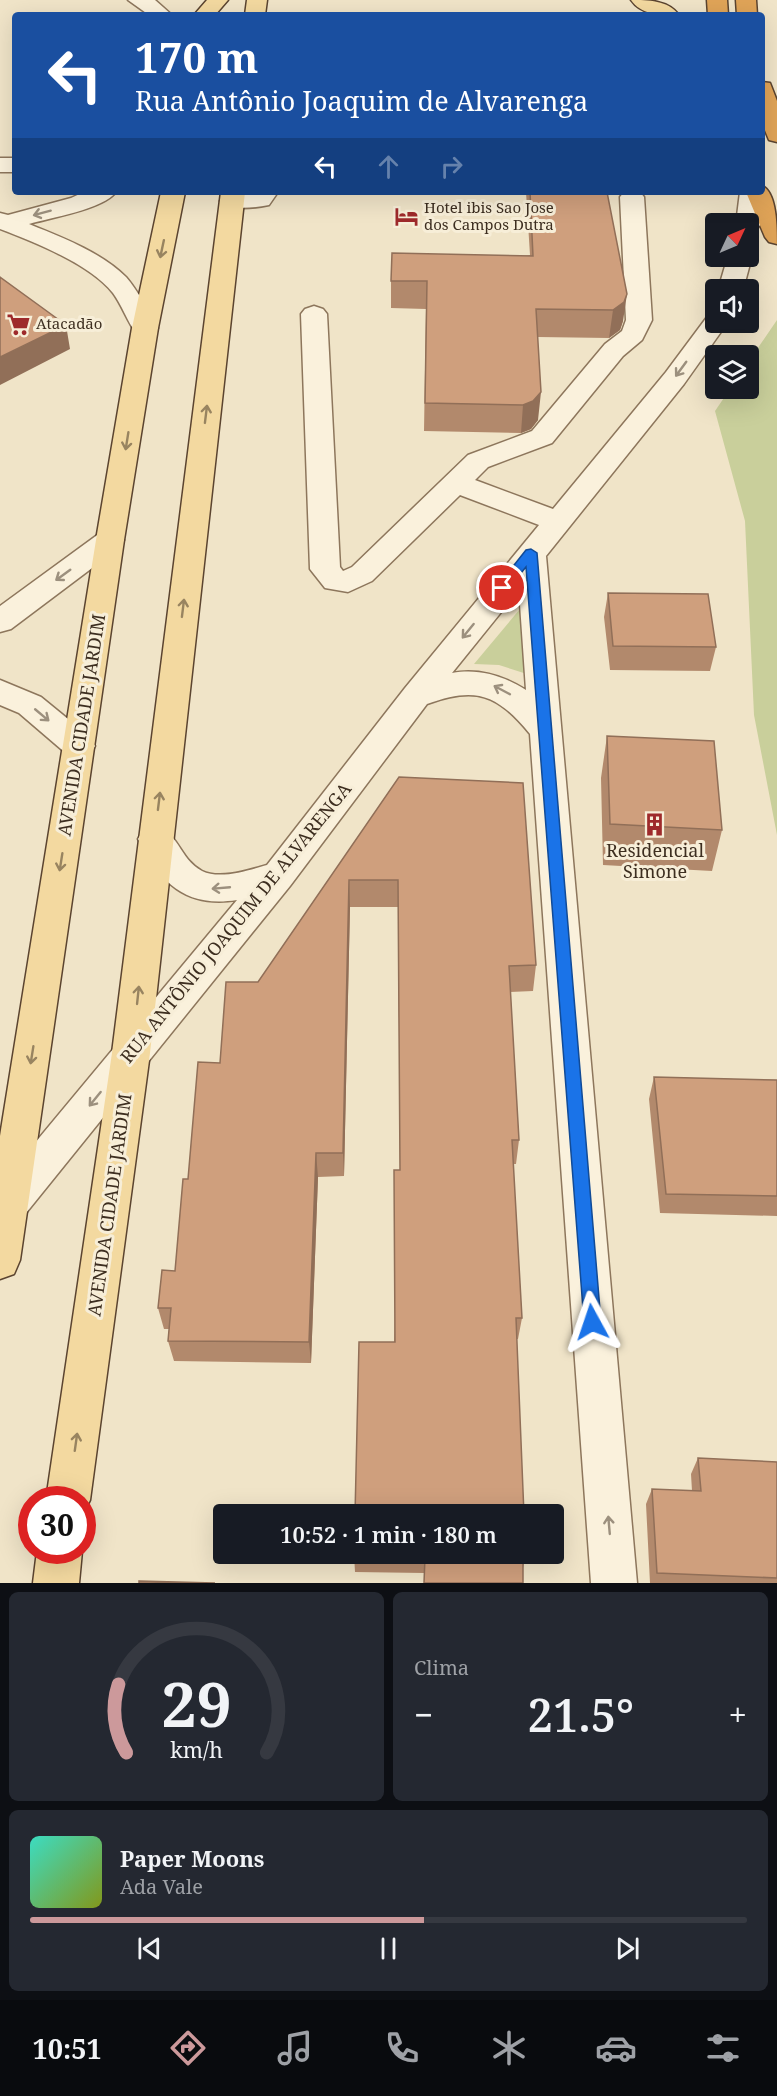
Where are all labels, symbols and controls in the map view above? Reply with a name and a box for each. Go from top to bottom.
text: 170 m [135,28,259,85]
icon: left [36,36,114,114]
text: Rua Antônio Joaquim de Alvarenga [135,82,588,119]
icon: left [309,150,342,183]
icon: ahead [372,150,405,183]
icon: right [435,150,468,183]
place label: Hotel ibis Sao Jose dos Campos Dutra [424,197,554,234]
hotel icon: Hotel ibis Sao Jose dos Campos Dutra [393,204,419,230]
one-way arrow [33,207,52,219]
north arrow [705,213,759,267]
map controls [705,213,759,399]
one-way arrow [155,240,167,259]
button: sound [705,279,759,333]
supermarket icon: Atacadão [5,311,31,337]
place label: Atacadão [36,313,102,333]
button: layers [705,345,759,399]
one-way arrow [675,361,687,377]
one-way arrow [201,405,212,424]
one-way arrow [121,431,132,450]
pin [476,562,527,613]
one-way arrow [55,569,71,581]
icon: arrive [485,571,518,604]
one-way arrow [177,598,188,618]
street label: AVENIDA CIDADE JARDIM [52,612,110,838]
one-way arrow [461,623,474,639]
one-way arrow [493,684,511,696]
one-way arrow [34,708,49,722]
street label: RUA ANTÔNIO JOAQUIM DE ALVARENGA [114,777,356,1068]
one-way arrow [154,792,165,812]
building icon: Residencial Simone [642,812,668,838]
place label: Residencial Simone [606,838,704,883]
one-way arrow [56,852,67,871]
one-way arrow [212,883,231,894]
one-way arrow [133,986,144,1005]
one-way arrow [26,1044,37,1064]
one-way arrow [88,1090,101,1106]
street label: AVENIDA CIDADE JARDIM [81,1092,137,1318]
position arrow [560,1290,624,1354]
one-way arrow [70,1433,81,1452]
speed limit sign: 30 [18,1486,96,1564]
one-way arrow [603,1515,614,1535]
text: 10:52 · 1 min · 180 m [280,1519,497,1549]
text: Clima [414,1654,469,1681]
text: 29 [161,1660,232,1745]
text: 21.5° [528,1684,634,1745]
text: − [414,1692,433,1737]
text: + [729,1692,747,1737]
text: km/h [170,1736,223,1765]
text: Paper Moons [120,1843,264,1873]
text: Ada Vale [120,1873,203,1900]
icon: previous [133,1932,166,1965]
icon: pause [372,1932,405,1965]
icon: next [611,1932,644,1965]
icon: directions [167,2027,209,2069]
icon: music [274,2027,316,2069]
icon: phone [381,2027,423,2069]
icon: climate [488,2027,530,2069]
icon: car [595,2027,637,2069]
icon: filters [702,2027,744,2069]
text: 10:51 [33,2030,102,2067]

